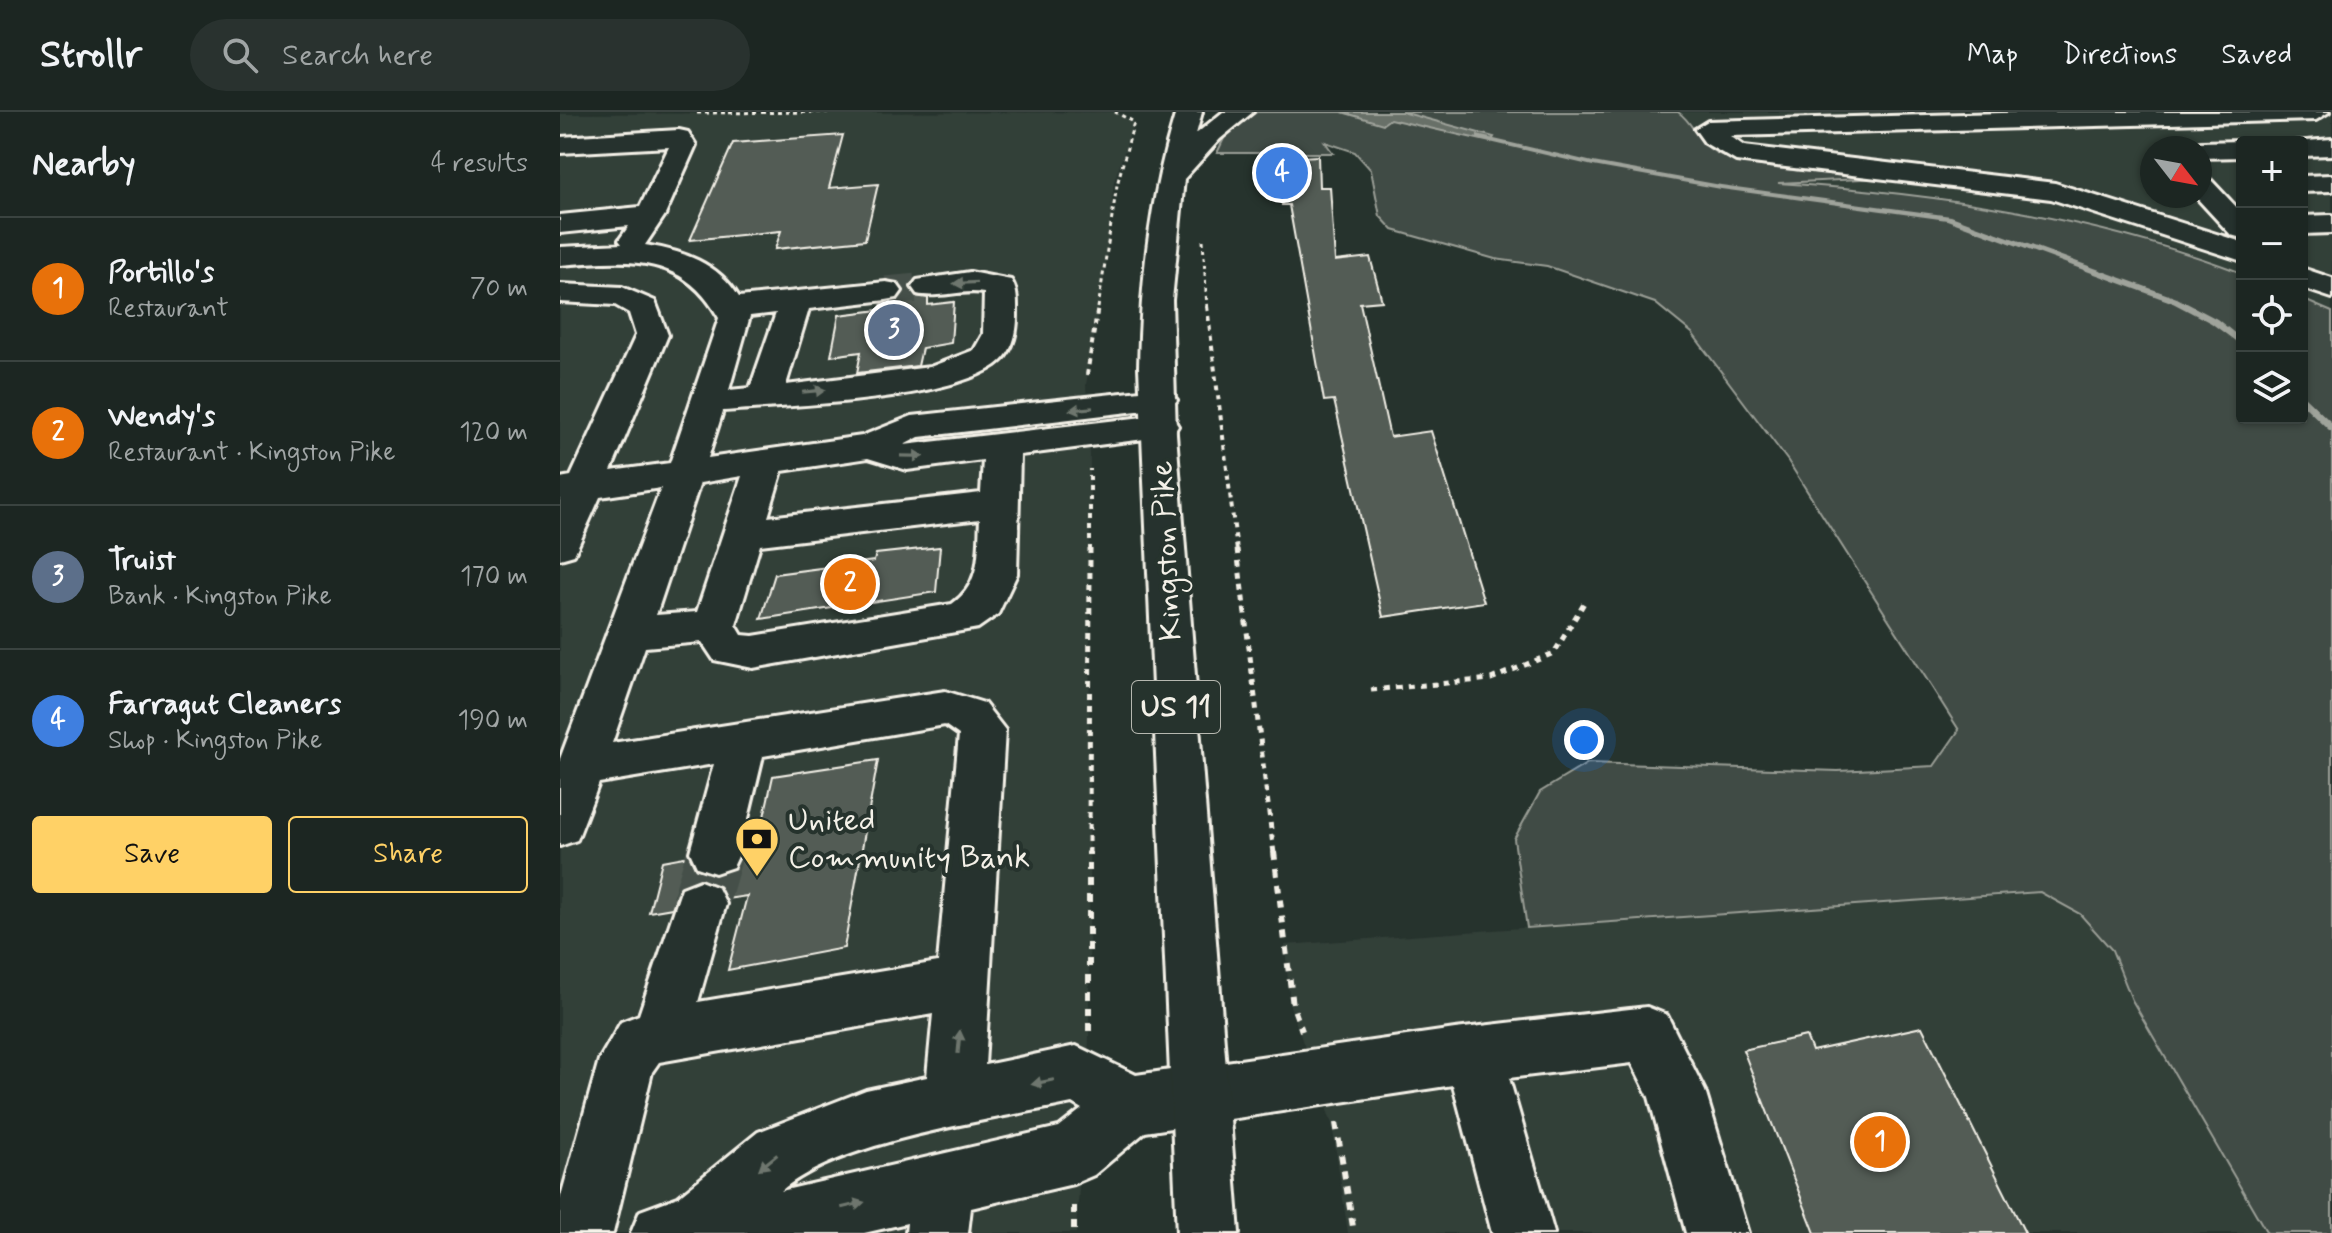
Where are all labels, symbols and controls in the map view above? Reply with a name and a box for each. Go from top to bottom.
search box [190,19,750,91]
text: Strollr [40,31,142,80]
icon: search [218,33,262,77]
text: Search here [282,36,433,75]
text: Map [1967,37,2018,74]
text: Directions [2062,37,2177,74]
text: Saved [2221,37,2292,74]
north arrow [2140,136,2212,208]
map controls [2236,136,2308,424]
button: + [2236,136,2308,208]
text: Nearby [32,142,136,187]
pin: 4 [1256,143,1308,203]
text: 4 results [431,147,528,181]
button: − [2236,208,2308,280]
text: Portillo's [108,253,214,292]
text: 1 [52,272,64,306]
text: 70 m [470,272,528,306]
one-way arrow [953,277,978,290]
button: locate [2236,280,2308,352]
text: Restaurant [108,292,229,326]
pin: 3 [868,300,920,360]
button: layers [2236,352,2308,424]
one-way arrow [801,385,826,398]
text: Wendy's [108,397,215,436]
one-way arrow [1068,403,1093,416]
text: 2 [52,416,64,450]
text: 120 m [459,416,528,450]
text: Restaurant · Kingston Pike [108,436,395,470]
one-way arrow [899,449,925,462]
street label: Kingston Pike [1141,460,1195,642]
text: Truist [108,541,176,580]
pin: 2 [824,554,876,614]
text: 3 [52,560,64,594]
text: 170 m [460,560,528,594]
text: Bank · Kingston Pike [108,580,332,614]
road number: US 11 [1132,681,1220,733]
text: Farragut Cleaners [108,685,341,724]
text: 4 [50,704,66,738]
text: 190 m [458,704,528,738]
your location [1564,720,1604,760]
text: Shop · Kingston Pike [108,724,322,758]
place label: United Community Bank [788,800,1030,879]
bank icon: United Community Bank [733,815,781,878]
button: Save [32,816,272,893]
button: Share [288,816,528,893]
one-way arrow [953,1029,966,1054]
one-way arrow [1030,1076,1055,1088]
pin: 1 [1854,1112,1906,1172]
one-way arrow [758,1153,779,1170]
one-way arrow [841,1198,866,1211]

